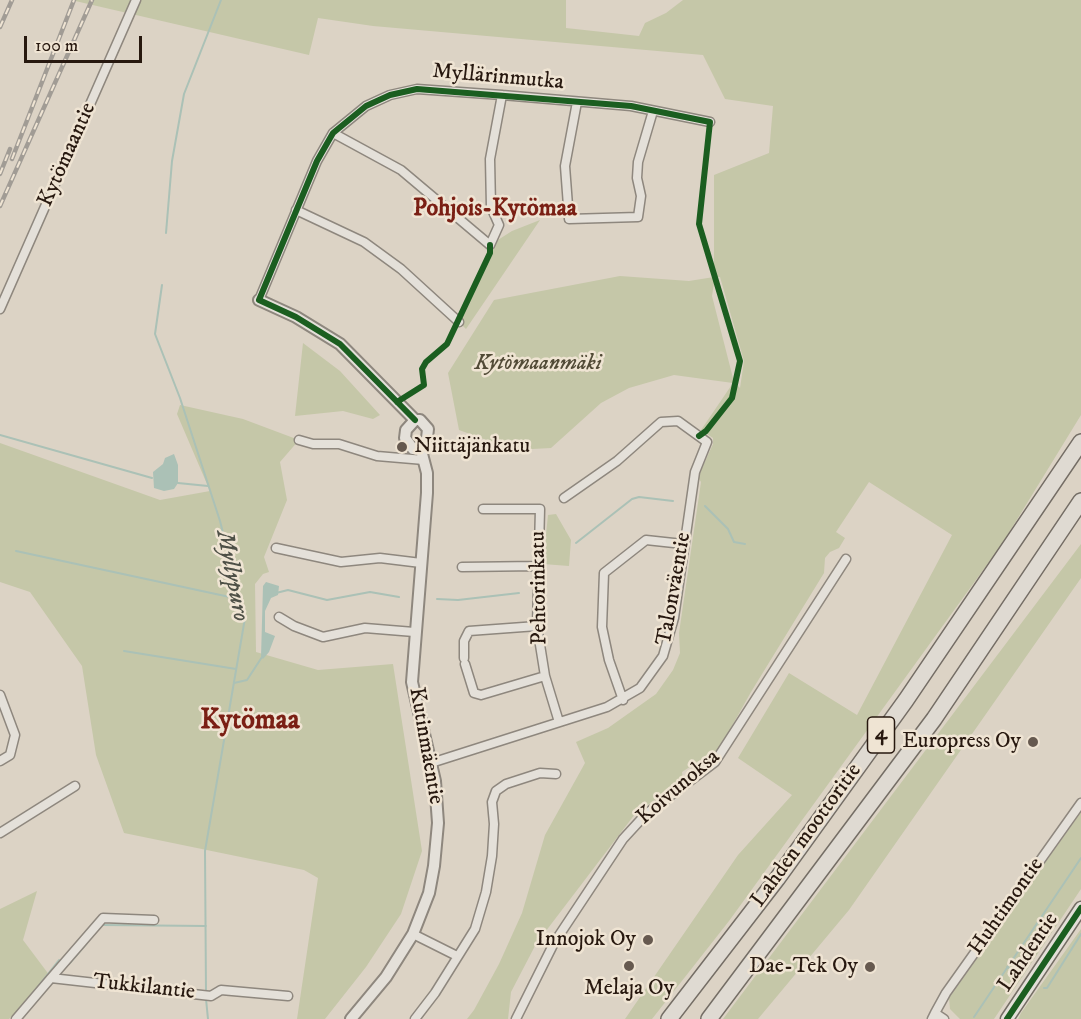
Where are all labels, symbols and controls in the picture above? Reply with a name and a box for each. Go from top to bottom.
scale bar [27,24,146,62]
text: 100 m [35,35,78,57]
street label: Myllärinmutka [431,59,565,97]
street label: Kytömaantie [33,99,103,211]
district label: Pohjois-Kytömaa [413,196,577,224]
park label: Kytömaanmäki [474,351,602,377]
place label: Niittäjänkatu [414,434,530,460]
marker: Niittäjänkatu [395,440,409,454]
water label: Myllypuro [208,528,254,624]
street label: Pehtorinkatu [526,531,554,645]
street label: Talonväentie [652,531,698,647]
street label: Kutinmäentie [402,685,448,807]
district label: Kytömaa [200,705,300,739]
road number: 4 [868,717,894,753]
place label: Europress Oy [902,729,1021,755]
marker: Europress Oy [1026,735,1040,749]
street label: Koivunoksa [632,745,726,831]
street label: Lahden moottoritie [746,759,868,913]
street label: Huhtimontie [964,853,1050,961]
street label: Lahdentie [993,908,1065,998]
place label: Innojok Oy [536,927,636,953]
marker: Innojok Oy [641,933,655,947]
place label: Dae-Tek Oy [749,954,858,980]
marker: Melaja Oy [622,959,636,973]
marker: Dae-Tek Oy [863,960,877,974]
street label: Tukkilantie [92,970,196,1006]
place label: Melaja Oy [584,976,674,1002]

